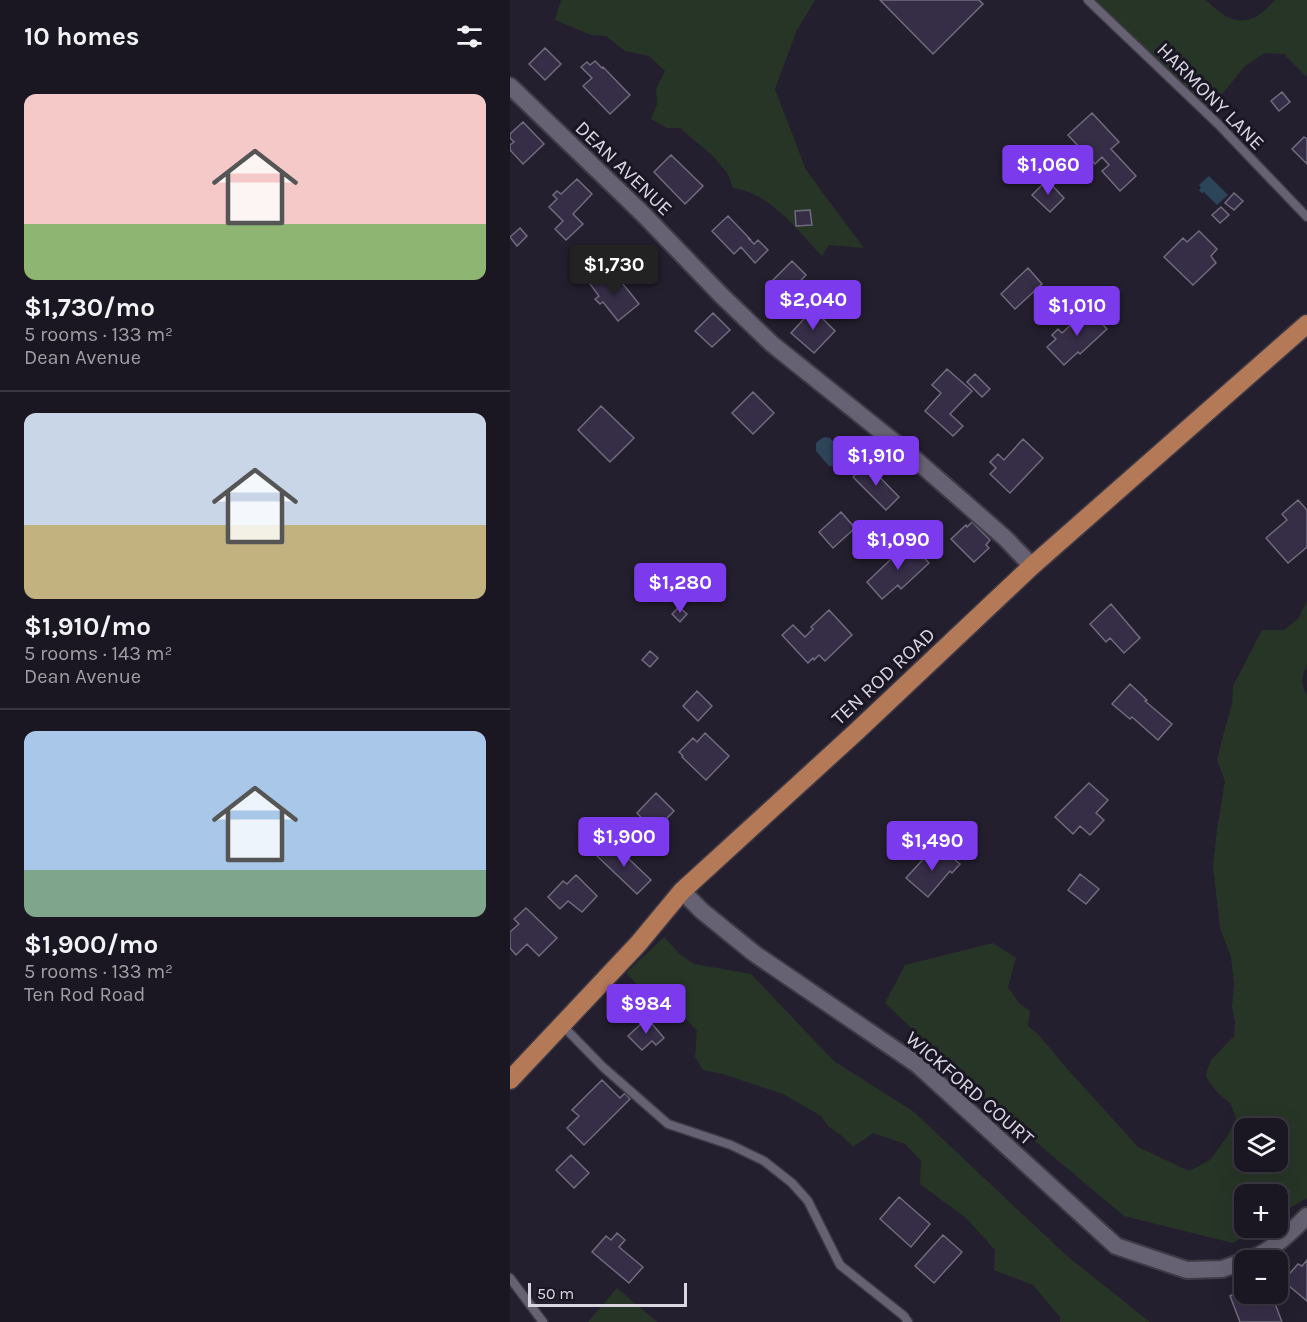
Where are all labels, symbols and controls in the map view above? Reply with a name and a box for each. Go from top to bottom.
icon: filters [453,20,486,53]
text: 10 homes [24,21,139,52]
street label: HARMONY LANE [1152,38,1269,155]
street label: DEAN AVENUE [570,116,677,220]
icon: home [201,133,309,241]
pin: $1,060 [999,145,1097,196]
text: $1,060 [1016,153,1080,176]
pin: $1,730 [565,245,663,296]
text: $1,730 [583,253,645,276]
pin: $2,040 [764,280,862,331]
pin: $1,010 [1028,286,1126,337]
text: $2,040 [779,288,847,311]
text: $1,730/mo [24,292,155,323]
text: $1,010 [1048,294,1106,317]
text: 5 rooms · 133 m² [24,323,173,346]
text: Dean Avenue [24,346,141,369]
pin: $1,910 [827,436,925,487]
text: $1,910 [847,444,905,467]
icon: home [201,452,309,560]
pin: $1,090 [849,520,947,571]
text: $1,090 [866,528,930,551]
pin: $1,280 [631,563,729,614]
text: $1,280 [648,571,712,594]
text: $1,910/mo [24,611,151,642]
street label: TEN ROD ROAD [827,623,940,730]
text: 5 rooms · 143 m² [24,642,173,665]
text: Dean Avenue [24,665,141,688]
icon: home [201,770,309,878]
pin: $1,900 [575,817,673,868]
pin: $1,490 [883,821,981,872]
text: $1,900 [592,825,656,848]
text: $1,490 [901,829,963,852]
text: $1,900/mo [24,929,158,960]
text: 5 rooms · 133 m² [24,960,173,983]
text: Ten Rod Road [24,983,145,1006]
pin: $984 [610,984,682,1035]
text: $984 [621,992,671,1015]
street label: WICKFORD COURT [901,1027,1038,1150]
map controls [1234,1118,1288,1304]
button: layers [1234,1118,1288,1172]
button: + [1234,1184,1288,1238]
button: − [1234,1250,1288,1304]
scale bar [528,1280,687,1308]
text: 50 m [537,1284,574,1303]

